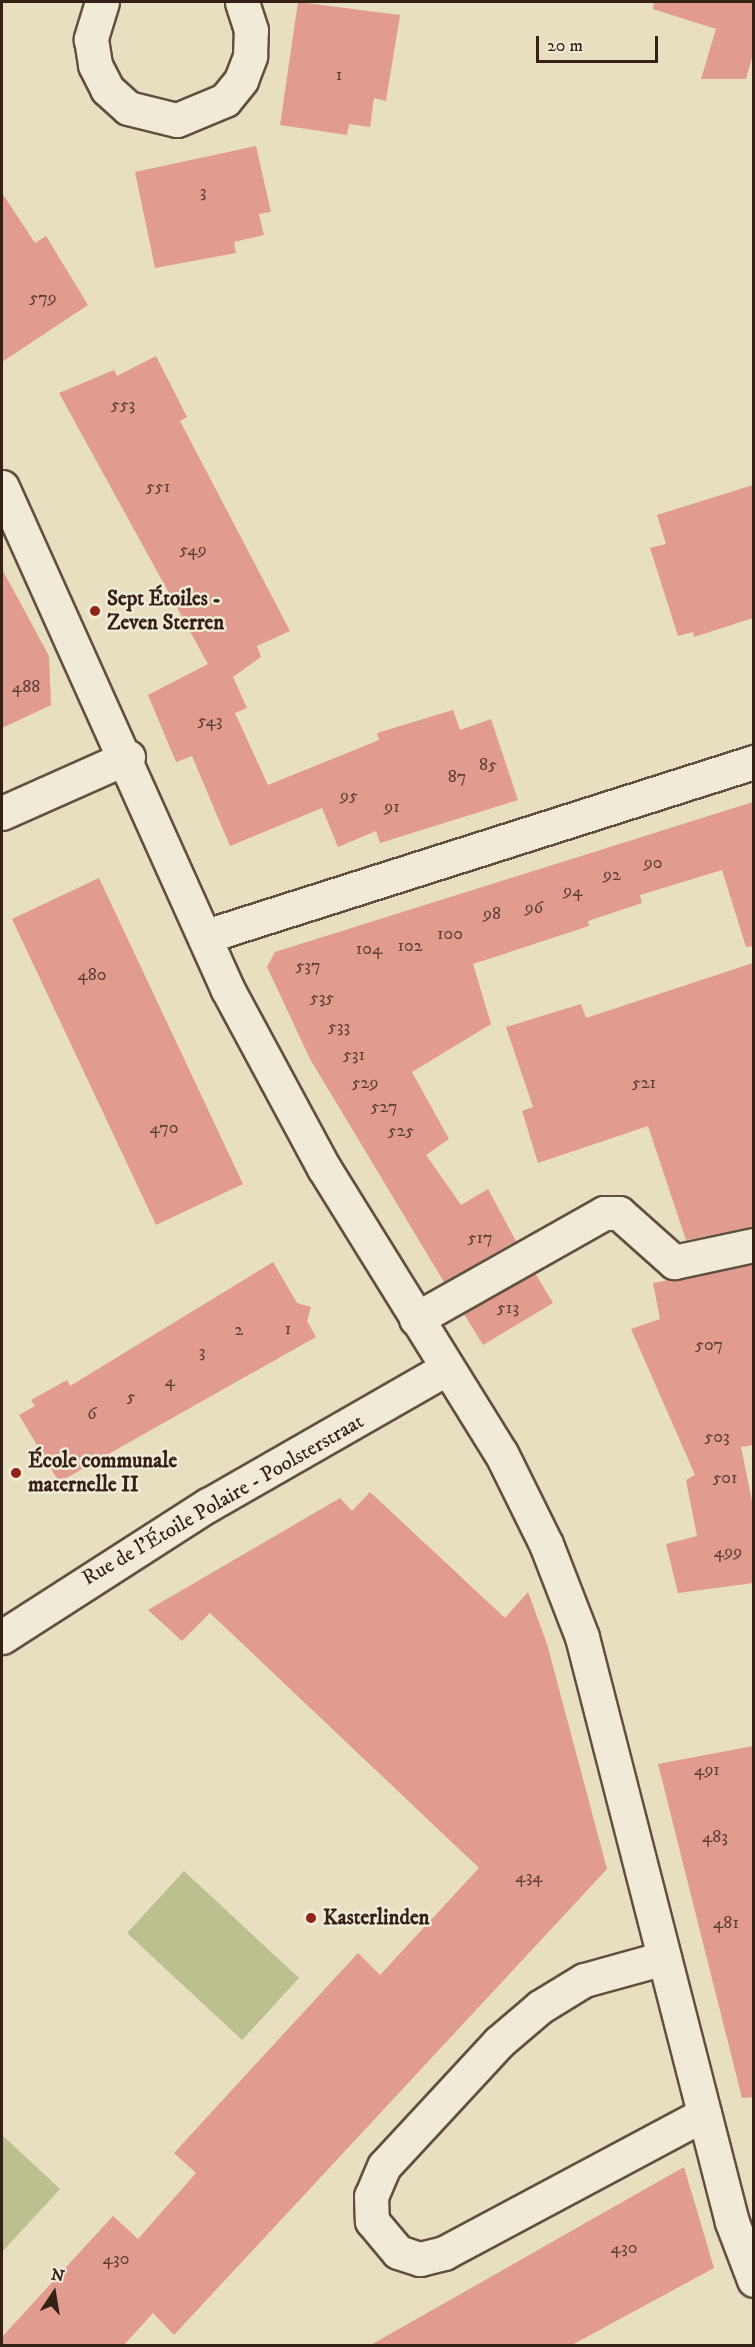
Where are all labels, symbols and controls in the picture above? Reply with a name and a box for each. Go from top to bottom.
scale bar [539,24,660,62]
text: 20 m [547,35,583,57]
house number: 1 [336,64,342,86]
house number: 3 [200,181,206,203]
house number: 579 [29,287,57,309]
house number: 553 [111,394,135,416]
house number: 551 [146,476,170,498]
house number: 549 [179,539,207,561]
place label: Sept Étoiles - Zeven Sterren [107,586,224,636]
marker: Sept Étoiles - Zeven Sterren [88,604,102,618]
house number: 488 [12,676,40,698]
house number: 543 [197,710,223,732]
house number: 85 [479,754,497,776]
house number: 87 [448,766,466,788]
house number: 95 [340,785,358,807]
house number: 91 [384,796,400,818]
house number: 90 [644,852,662,874]
house number: 92 [603,864,621,886]
house number: 94 [563,880,583,902]
house number: 96 [525,897,543,919]
house number: 98 [483,903,501,925]
house number: 100 [437,923,463,945]
house number: 102 [397,935,423,957]
house number: 104 [356,938,382,960]
house number: 537 [295,955,321,977]
house number: 480 [77,964,107,986]
house number: 535 [310,987,334,1009]
house number: 533 [328,1016,350,1038]
house number: 531 [343,1044,365,1066]
house number: 529 [352,1072,378,1094]
house number: 521 [632,1072,656,1094]
house number: 527 [371,1096,397,1118]
house number: 470 [150,1117,178,1139]
house number: 525 [388,1120,414,1142]
house number: 517 [467,1227,493,1249]
house number: 513 [497,1297,519,1319]
house number: 1 [285,1318,291,1340]
house number: 2 [235,1319,243,1341]
house number: 507 [695,1334,723,1356]
house number: 3 [199,1341,205,1363]
house number: 4 [165,1370,175,1392]
house number: 5 [127,1386,135,1408]
house number: 6 [87,1403,97,1425]
street label: Rue de l'Étoile Polaire - Poolsterstraat [78,1409,368,1591]
house number: 503 [704,1426,730,1448]
place label: École communale maternelle II [28,1448,177,1498]
marker: École communale maternelle II [9,1466,23,1480]
house number: 501 [712,1467,738,1489]
house number: 499 [714,1541,742,1563]
house number: 491 [694,1759,720,1781]
house number: 483 [702,1826,728,1848]
house number: 434 [515,1866,543,1888]
place label: Kasterlinden [323,1905,430,1931]
marker: Kasterlinden [304,1911,318,1925]
house number: 481 [713,1912,739,1934]
house number: 430 [611,2237,637,2259]
house number: 430 [103,2248,129,2270]
north arrow [24,2263,84,2323]
text: N [49,2264,66,2287]

